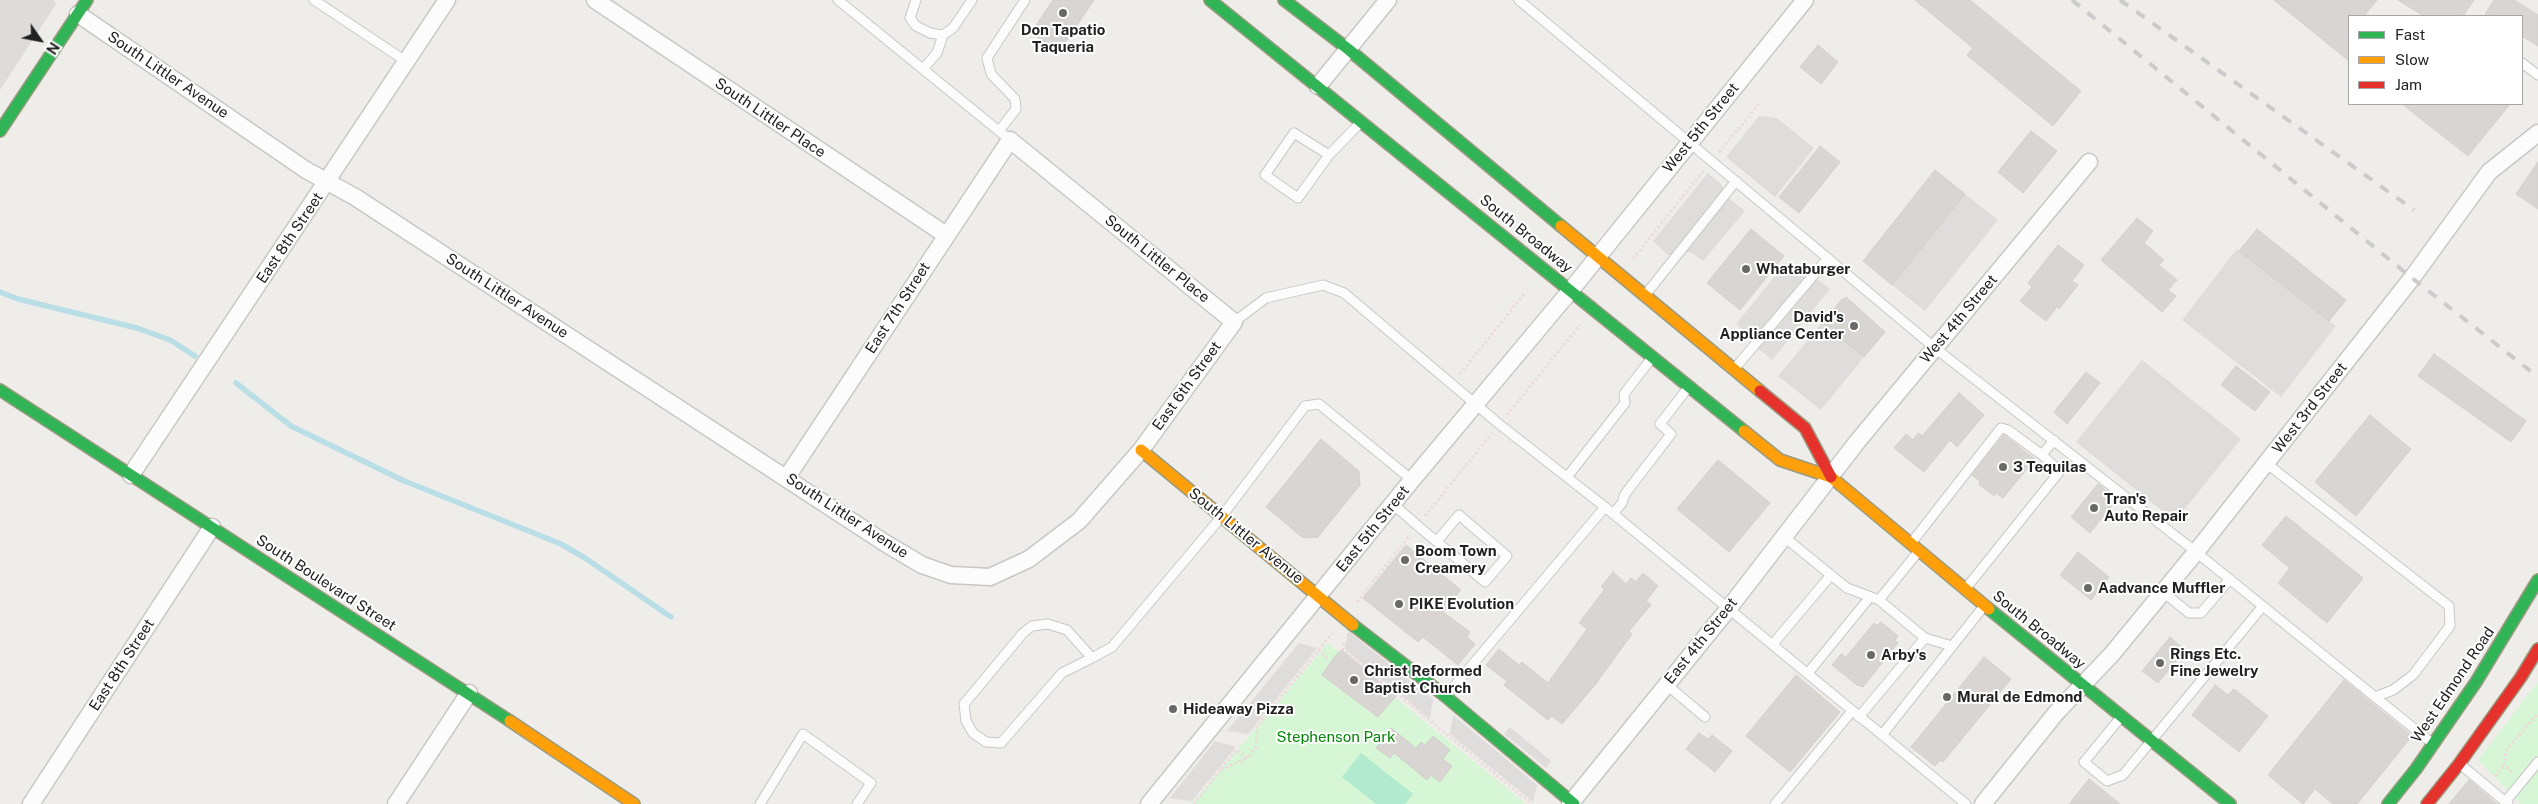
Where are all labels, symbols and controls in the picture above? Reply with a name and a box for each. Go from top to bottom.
marker: Don Tapatio Taqueria [1057,7,1069,19]
north arrow [15,15,65,65]
legend [2348,15,2523,105]
place label: Don Tapatio Taqueria [1021,21,1105,56]
text: Fast [2395,26,2425,43]
street label: South Littler Avenue [104,28,232,122]
text: N [43,39,62,57]
text: Slow [2395,51,2429,68]
street label: South Littler Place [711,74,829,162]
text: Jam [2395,76,2422,93]
street label: West 5th Street [1659,79,1743,177]
street label: East 8th Street [253,189,327,287]
street label: South Broadway [1476,191,1576,277]
street label: South Littler Place [1101,211,1213,307]
street label: South Littler Avenue [442,250,572,342]
street label: East 7th Street [862,259,934,357]
place label: Whataburger [1756,260,1850,278]
marker: Whataburger [1740,263,1752,275]
street label: West 4th Street [1917,271,2001,367]
place label: David's Appliance Center [1720,308,1844,343]
marker: David's Appliance Center [1848,320,1860,332]
street label: East 6th Street [1149,338,1225,434]
street label: West 3rd Street [2269,359,2351,457]
place label: 3 Tequilas [2013,458,2086,476]
marker: 3 Tequilas [1997,461,2009,473]
street label: South Littler Avenue [782,470,912,562]
street label: East 5th Street [1333,482,1413,576]
street label: South Littler Avenue [1185,484,1307,588]
place label: Tran's Auto Repair [2104,490,2188,525]
marker: Tran's Auto Repair [2088,502,2100,514]
street label: South Boulevard Street [253,531,399,635]
place label: Boom Town Creamery [1415,542,1497,577]
marker: Boom Town Creamery [1399,554,1411,566]
place label: Aadvance Muffler [2098,579,2225,597]
marker: Aadvance Muffler [2082,582,2094,594]
street label: South Broadway [1989,587,2089,673]
street label: East 4th Street [1661,594,1741,688]
place label: PIKE Evolution [1409,595,1514,613]
marker: PIKE Evolution [1393,598,1405,610]
street label: East 8th Street [86,616,158,714]
street label: West Edmond Road [2408,624,2498,746]
place label: Rings Etc. Fine Jewelry [2170,645,2259,680]
place label: Arby's [1881,646,1926,664]
marker: Arby's [1865,649,1877,661]
marker: Rings Etc. Fine Jewelry [2154,657,2166,669]
place label: Christ Reformed Baptist Church [1364,662,1482,697]
marker: Christ Reformed Baptist Church [1348,674,1360,686]
place label: Mural de Edmond [1957,688,2082,706]
marker: Mural de Edmond [1941,691,1953,703]
place label: Hideaway Pizza [1183,700,1294,718]
marker: Hideaway Pizza [1167,703,1179,715]
park label: Stephenson Park [1277,728,1395,746]

